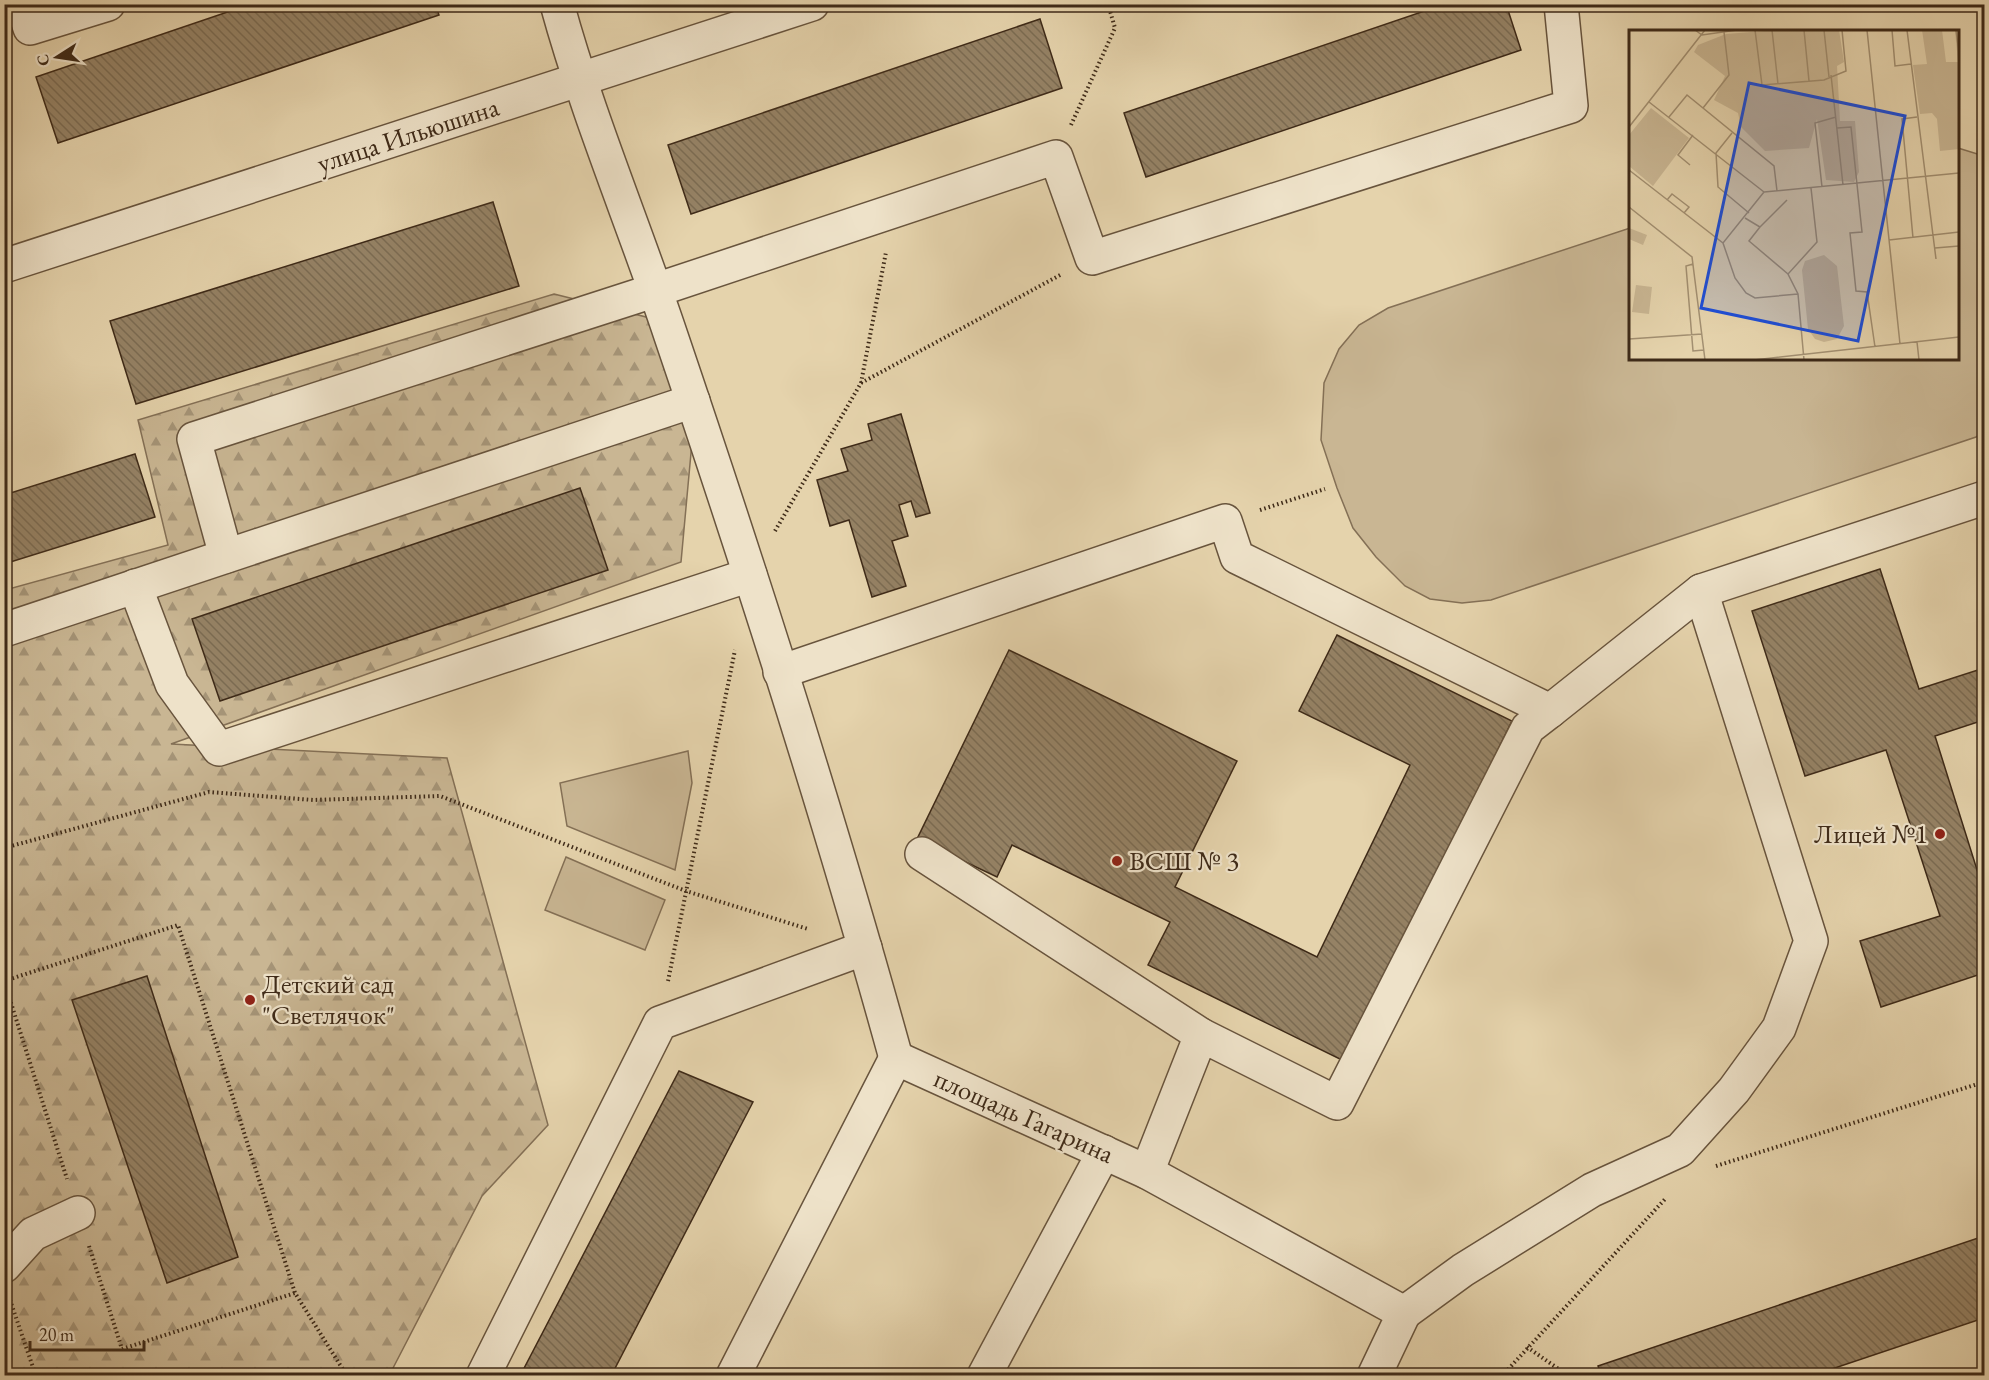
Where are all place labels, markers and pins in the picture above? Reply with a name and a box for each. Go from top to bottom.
place label: Лицей №1 [1814,816,1928,851]
marker: Лицей №1 [1933,827,1947,841]
place label: ВСШ № 3 [1129,843,1239,878]
marker: ВСШ № 3 [1110,854,1124,868]
place label: Детский сад "Светлячок" [262,966,395,1032]
marker: Детский сад "Светлячок" [243,993,257,1007]

